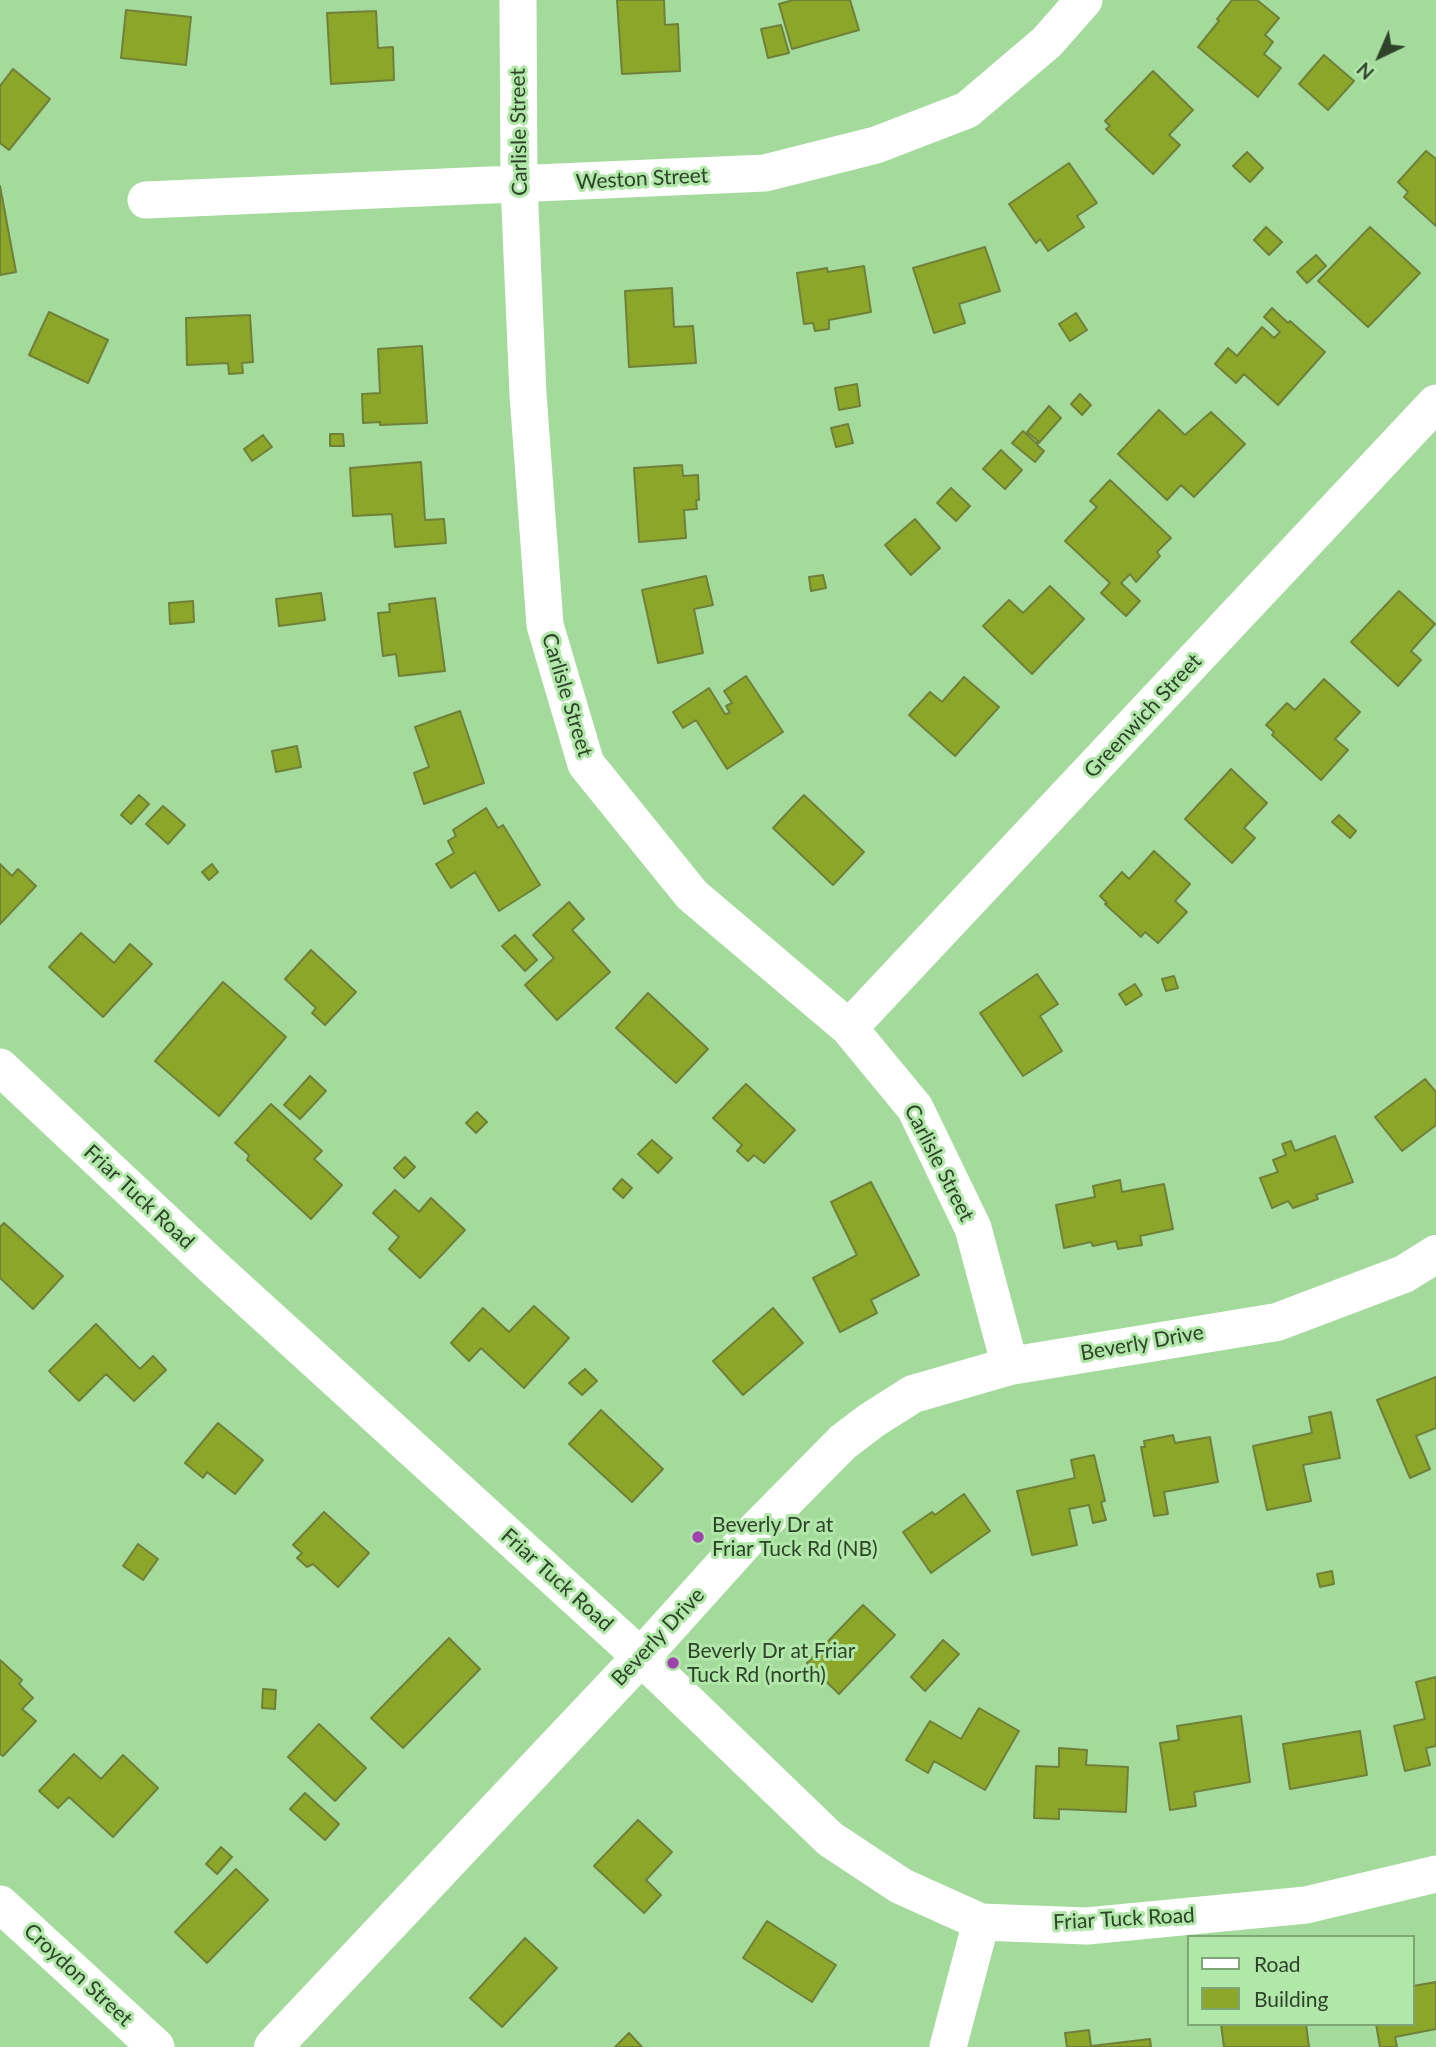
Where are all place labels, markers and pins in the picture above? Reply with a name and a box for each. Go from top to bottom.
place label: Beverly Dr at Friar Tuck Rd (NB) [712,1512,878,1562]
marker: Beverly Dr at Friar Tuck Rd (NB) [690,1529,706,1545]
place label: Beverly Dr at Friar Tuck Rd (north) [687,1638,855,1688]
marker: Beverly Dr at Friar Tuck Rd (north) [665,1655,681,1671]

